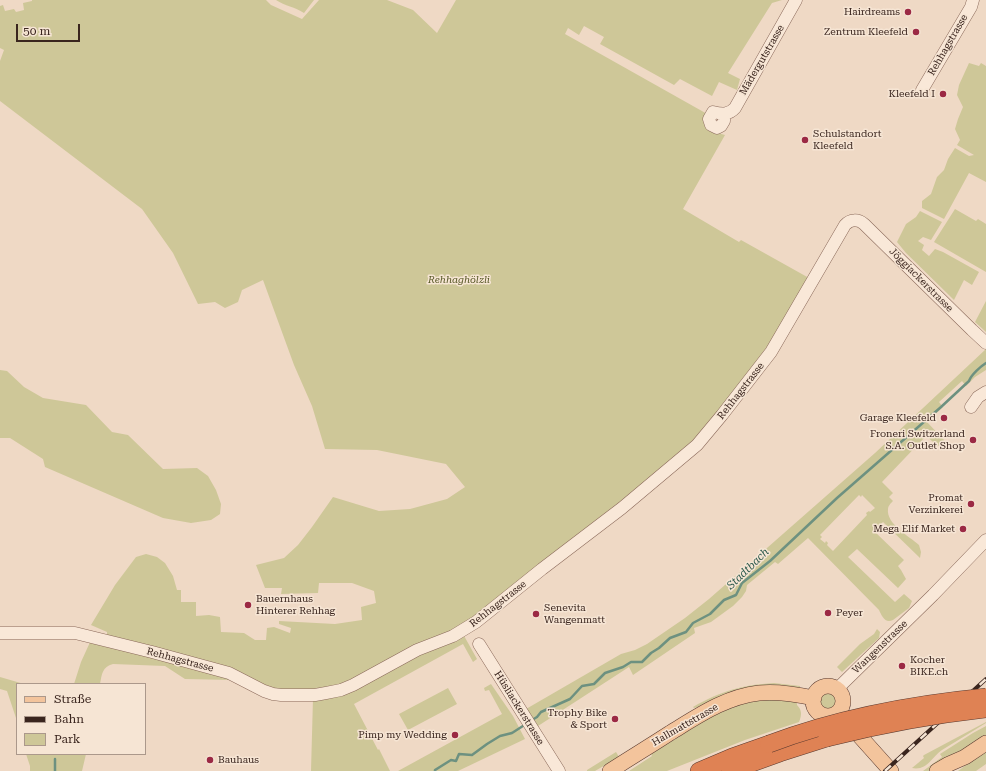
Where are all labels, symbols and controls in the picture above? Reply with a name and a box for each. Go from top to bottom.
place label: Hairdreams [844,6,900,18]
marker: Hairdreams [903,7,913,17]
street label: Rehhagstrasse [926,12,970,78]
scale bar [18,16,82,42]
street label: Mädergutstrasse [737,23,787,97]
text: 50 m [23,24,50,38]
place label: Zentrum Kleefeld [824,26,908,38]
marker: Zentrum Kleefeld [911,27,921,37]
place label: Kleefeld I [889,88,935,100]
marker: Kleefeld I [938,89,948,99]
place label: Schulstandort Kleefeld [813,128,881,152]
marker: Schulstandort Kleefeld [800,135,810,145]
street label: Jöggiackerstrasse [886,245,956,315]
park label: Rehhaghölzli [428,274,490,286]
street label: Rehhagstrasse [715,360,767,422]
place label: Garage Kleefeld [860,412,936,424]
marker: Garage Kleefeld [939,413,949,423]
place label: Froneri Switzerland S.A. Outlet Shop [870,428,965,452]
marker: Froneri Switzerland S.A. Outlet Shop [968,435,978,445]
place label: Promat Verzinkerei [909,492,963,516]
marker: Promat Verzinkerei [966,499,976,509]
place label: Mega Elif Market [873,523,955,535]
marker: Mega Elif Market [958,524,968,534]
water label: Stadtbach [724,546,772,592]
street label: Rehhagstrasse [467,578,529,630]
place label: Bauernhaus Hinterer Rehhag [256,593,335,616]
marker: Bauernhaus Hinterer Rehhag [243,600,253,610]
place label: Senevita Wangenmatt [544,602,605,626]
place label: Peyer [836,607,863,619]
marker: Peyer [823,608,833,618]
marker: Senevita Wangenmatt [531,609,541,619]
street label: Wangenstrasse [850,618,910,676]
street label: Rehhagstrasse [145,645,215,675]
place label: Kocher BIKE.ch [910,654,948,678]
marker: Kocher BIKE.ch [897,661,907,671]
street label: Hüsliackerstrasse [491,669,547,747]
legend [16,683,146,755]
text: Straße [54,692,91,706]
street label: Hallmattstrasse [650,701,720,749]
place label: Trophy Bike & Sport [548,707,607,730]
text: Bahn [54,712,84,726]
marker: Trophy Bike & Sport [610,714,620,724]
place label: Pimp my Wedding [358,729,447,741]
marker: Pimp my Wedding [450,730,460,740]
text: Park [54,732,80,746]
place label: Bauhaus [218,754,259,766]
marker: Bauhaus [205,755,215,765]

